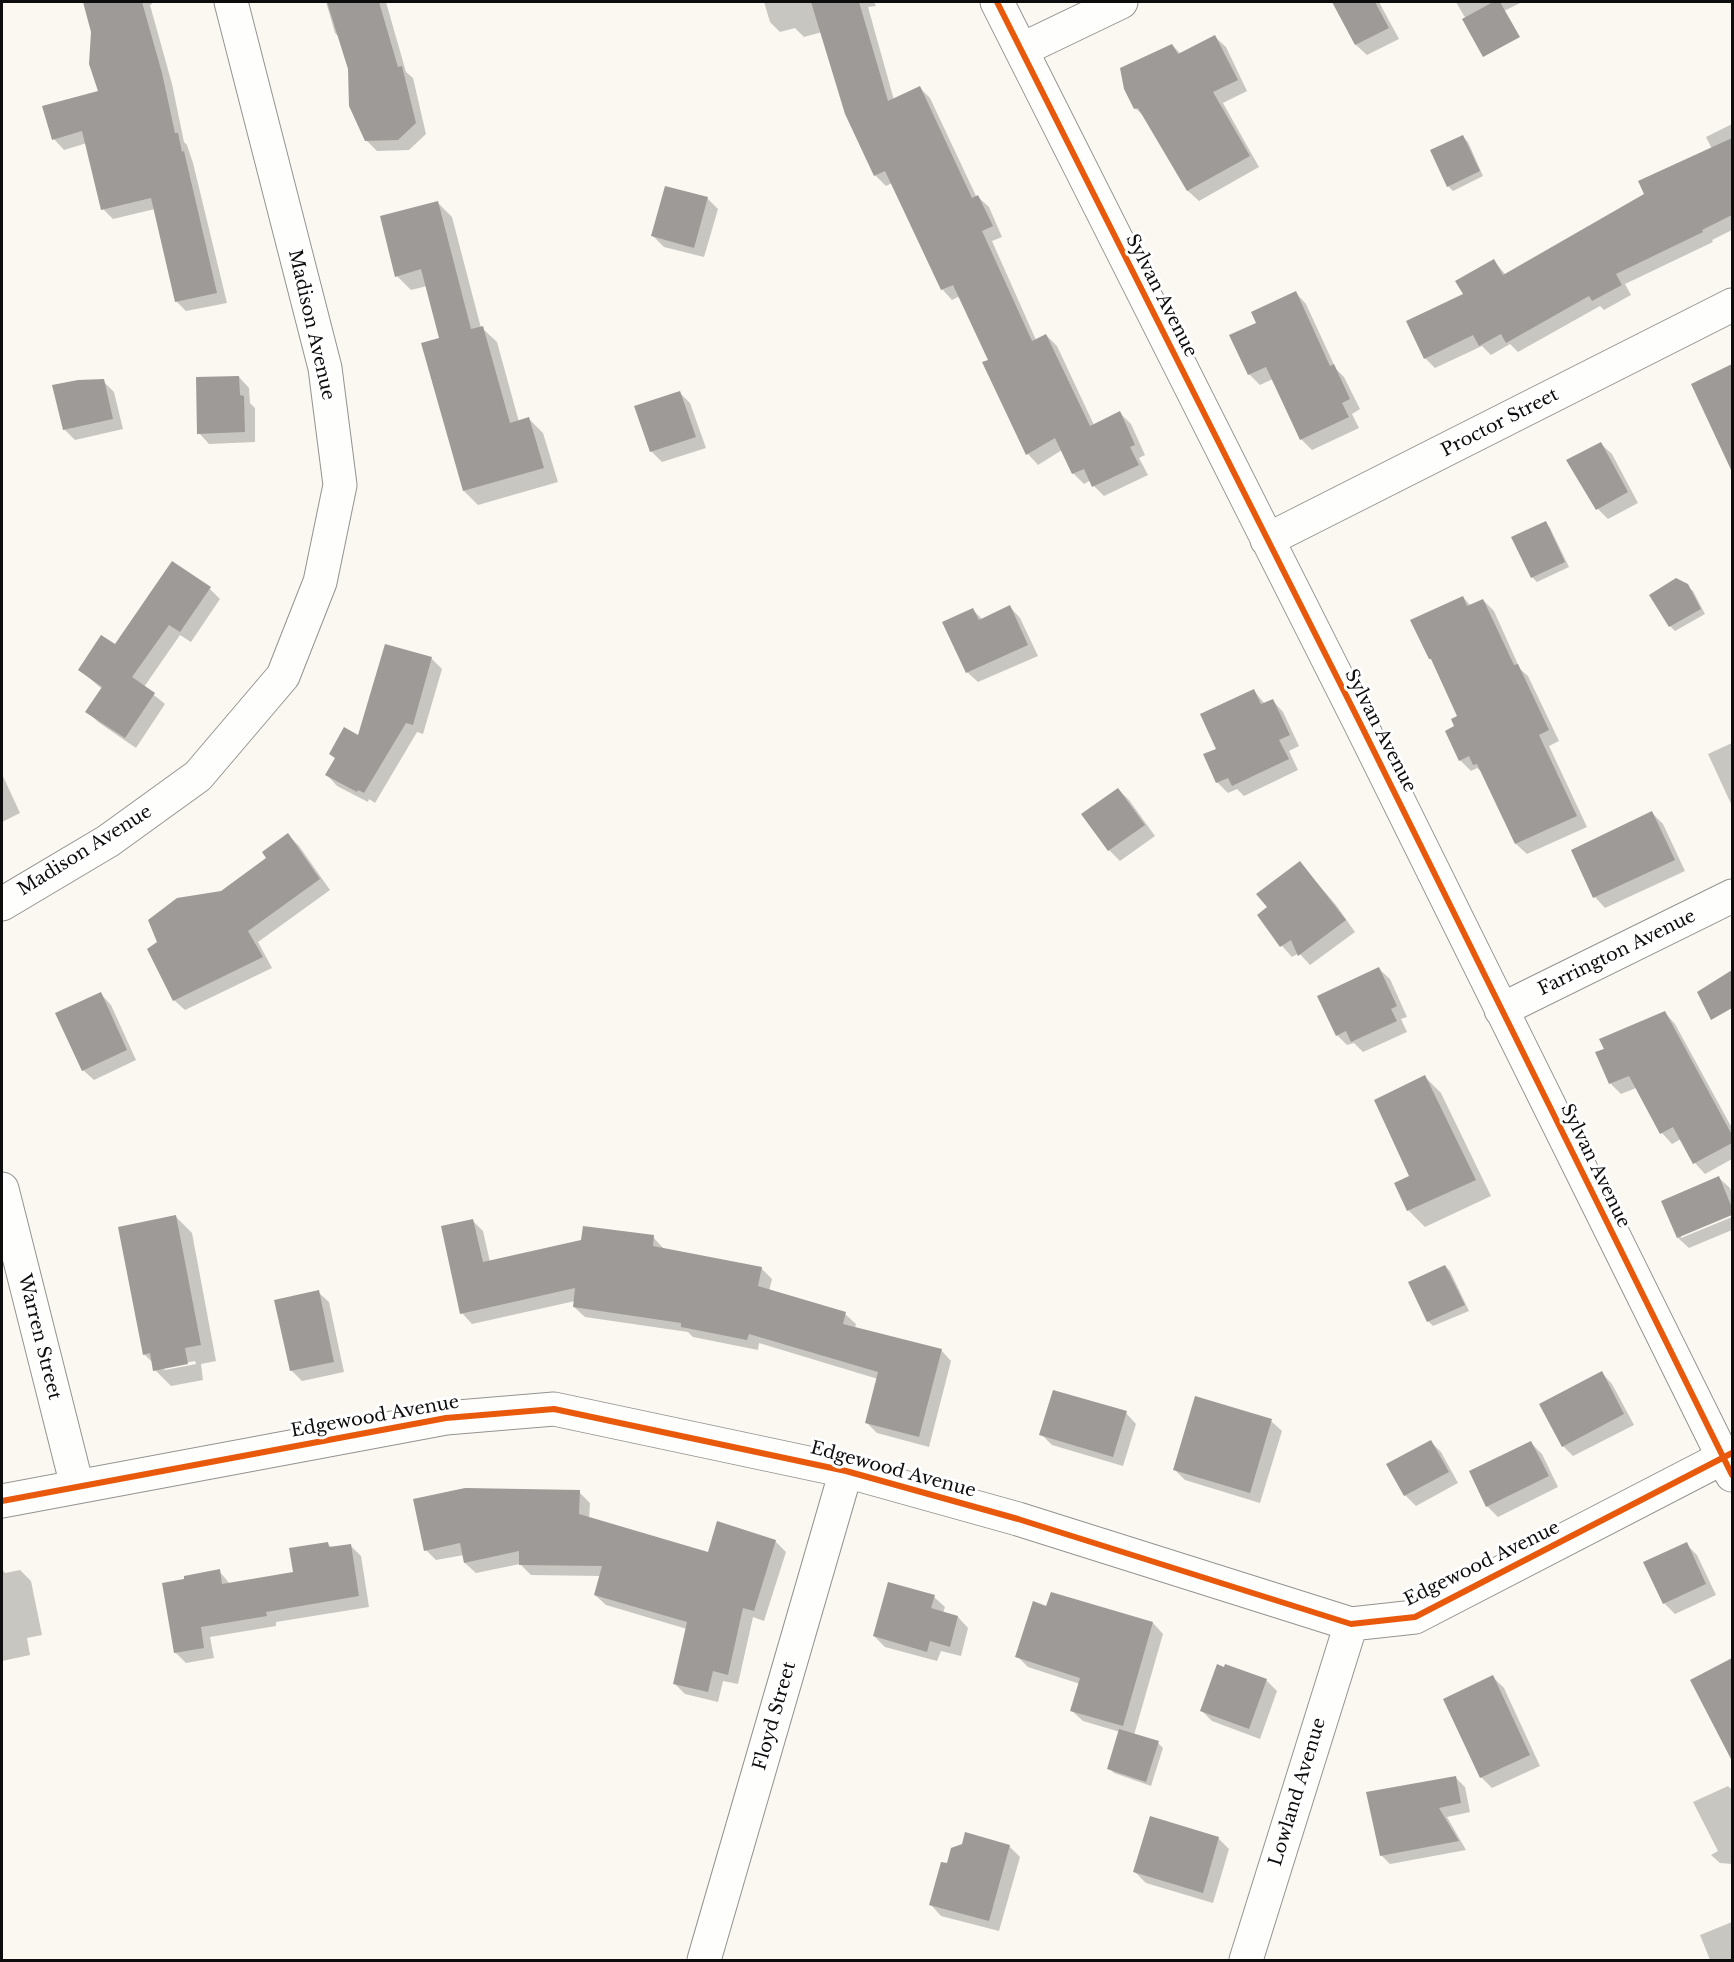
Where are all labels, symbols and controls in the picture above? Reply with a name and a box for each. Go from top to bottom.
street label: Sylvan Avenue [1121,231,1201,361]
street label: Madison Avenue [283,248,339,402]
street label: Proctor Street [1438,384,1562,462]
street label: Sylvan Avenue [1340,666,1420,796]
street label: Madison Avenue [14,801,156,901]
street label: Farrington Avenue [1535,905,1699,1001]
street label: Sylvan Avenue [1556,1100,1634,1232]
street label: Warren Street [13,1272,65,1402]
street label: Edgewood Avenue [289,1392,461,1442]
street label: Edgewood Avenue [808,1438,978,1502]
street label: Edgewood Avenue [1401,1517,1563,1611]
street label: Floyd Street [749,1659,801,1773]
street label: Lowland Avenue [1265,1715,1331,1869]

